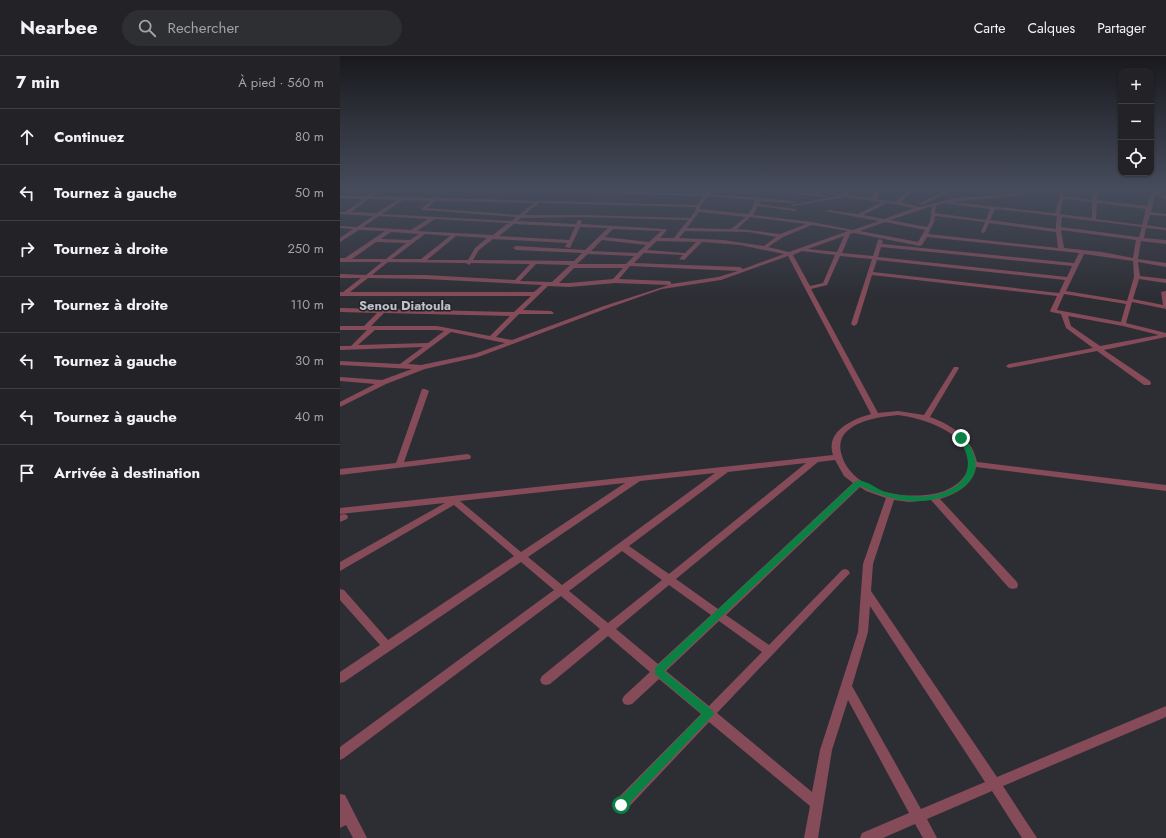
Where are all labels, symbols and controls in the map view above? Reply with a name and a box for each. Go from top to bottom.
search box [122,10,402,46]
text: Nearbee [20,14,98,41]
icon: search [136,17,158,39]
text: Rechercher [168,17,239,39]
text: Carte [974,18,1005,38]
text: Calques [1027,18,1075,38]
text: Partager [1097,18,1146,38]
map controls [1118,68,1154,176]
button: + [1118,68,1154,104]
text: 7 min [16,70,60,94]
text: À pied · 560 m [238,73,324,92]
button: − [1118,104,1154,140]
icon: ahead [16,126,38,148]
text: Continuez [54,126,124,148]
text: 80 m [295,127,324,146]
button: locate [1118,140,1154,176]
icon: left [16,182,38,204]
text: Tournez à gauche [54,182,177,204]
text: 50 m [295,183,324,202]
icon: right [16,238,38,260]
text: Tournez à droite [54,238,168,260]
text: 250 m [287,239,324,258]
icon: right [16,294,38,316]
text: Tournez à droite [54,294,168,316]
text: 110 m [290,295,324,314]
district label: Senou Diatoula [359,296,451,315]
icon: left [16,350,38,372]
text: Tournez à gauche [54,350,177,372]
text: 30 m [295,351,324,370]
icon: left [16,406,38,428]
text: Tournez à gauche [54,406,177,428]
text: 40 m [295,407,324,426]
route end [952,429,970,447]
icon: arrive [16,462,38,484]
text: Arrivée à destination [54,462,200,484]
route start [612,796,630,814]

